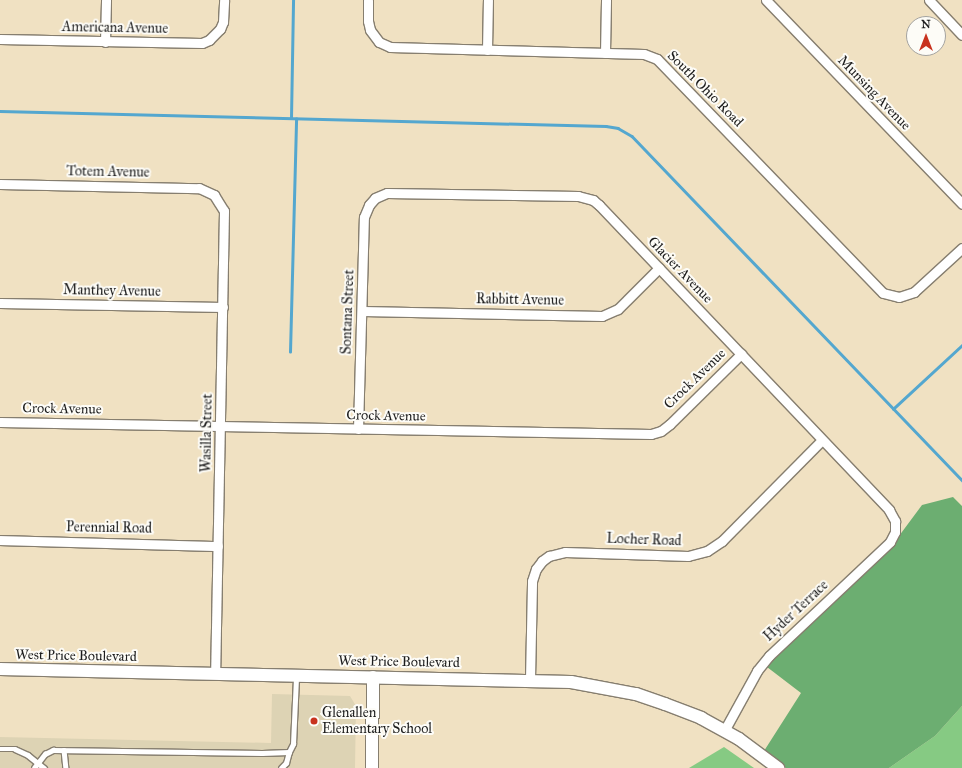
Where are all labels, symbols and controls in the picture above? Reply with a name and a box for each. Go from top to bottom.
north arrow [906,16,946,56]
text: N [921,18,931,31]
street label: Americana Avenue [62,19,168,37]
street label: South Ohio Road [663,47,747,131]
street label: Munsing Avenue [834,52,914,134]
street label: Totem Avenue [66,163,150,181]
street label: Glacier Avenue [644,233,716,307]
street label: Sontana Street [338,269,358,355]
street label: Manthey Avenue [63,282,161,300]
street label: Rabbitt Avenue [476,291,564,309]
street label: Crock Avenue [661,345,729,413]
street label: Wasilla Street [198,393,216,473]
street label: Crock Avenue [22,400,102,418]
street label: Crock Avenue [346,407,426,425]
street label: Perennial Road [66,519,152,537]
street label: Locher Road [606,530,682,550]
street label: Hyder Terrace [760,577,832,645]
street label: West Price Boulevard [15,647,137,665]
street label: West Price Boulevard [338,653,460,671]
place label: Glenallen Elementary School [322,705,432,738]
marker: Glenallen Elementary School [309,716,319,726]

